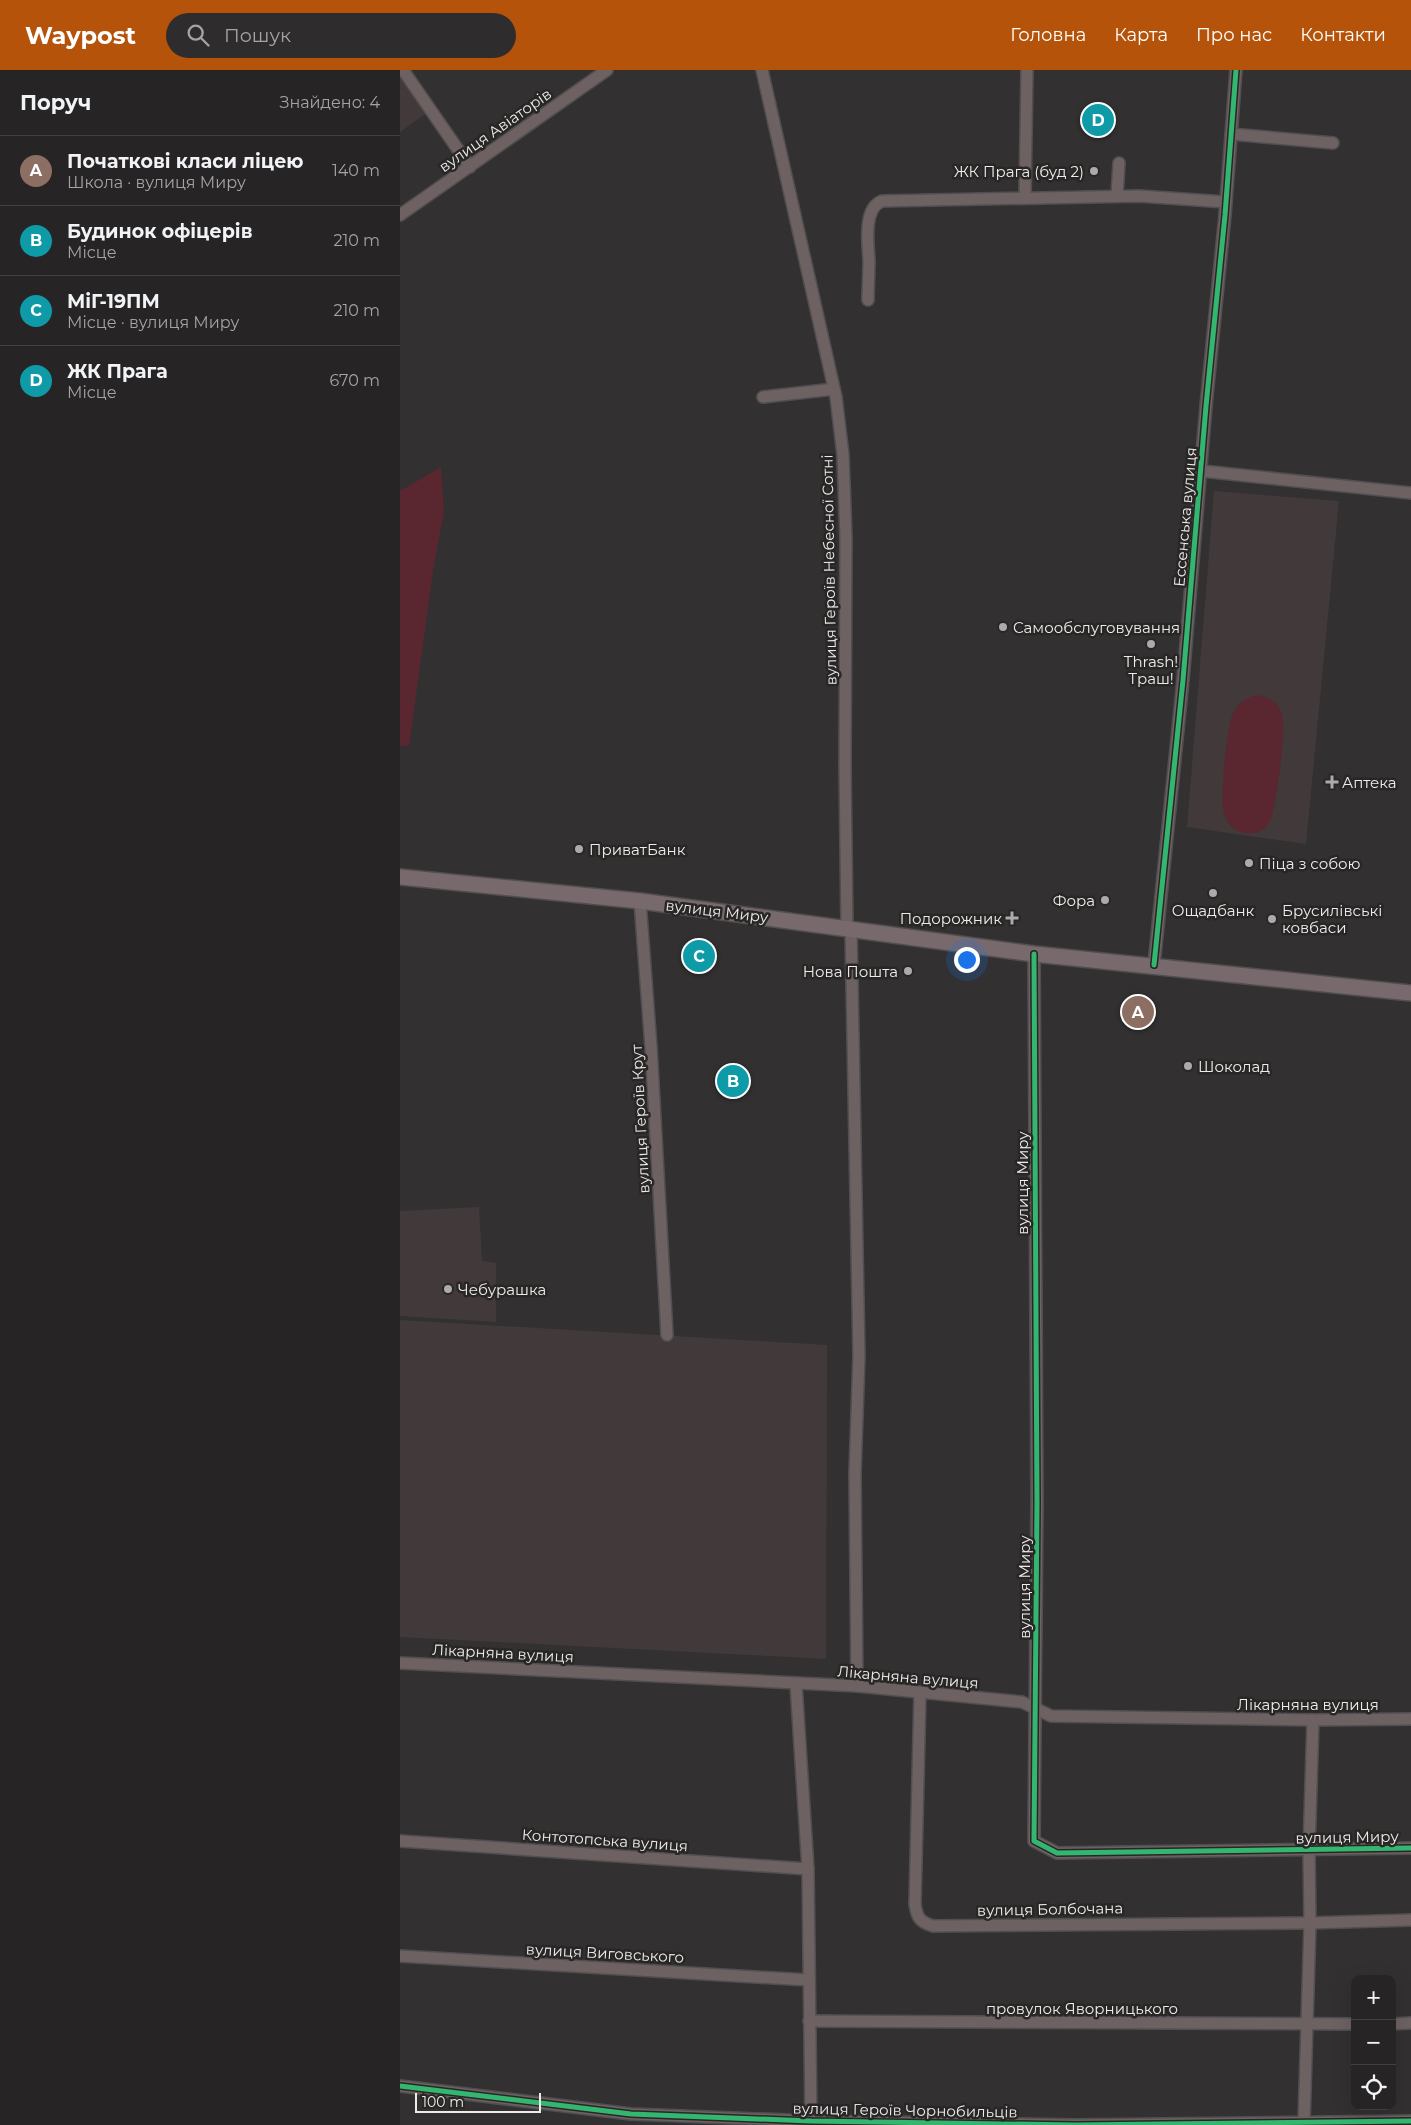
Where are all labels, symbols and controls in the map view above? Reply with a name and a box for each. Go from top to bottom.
search box [166,13,516,58]
text: Waypost [25,21,136,50]
icon: search [184,21,212,49]
text: Пошук [224,24,291,47]
text: Головна [1010,24,1086,46]
text: Карта [1114,24,1168,46]
text: Про нас [1196,24,1272,46]
text: Контакти [1300,24,1386,46]
street label: вулиця Авіаторів [435,84,555,176]
text: Поруч [20,90,91,115]
text: Знайдено: 4 [279,93,380,112]
pin: D [1082,101,1114,139]
text: Початкові класи ліцею [67,150,304,173]
text: A [30,161,42,180]
text: 140 m [332,161,380,180]
place label: ЖК Прага (буд 2) [954,162,1084,181]
marker: ЖК Прага (буд 2) [1088,165,1100,177]
text: Школа · вулиця Миру [67,173,246,192]
text: Будинок офіцерів [67,220,252,243]
text: B [30,231,42,250]
text: 210 m [333,231,380,250]
text: Місце [67,243,117,262]
text: МіГ-19ПМ [67,290,160,313]
text: C [30,301,42,320]
text: 210 m [333,301,380,320]
text: Місце · вулиця Миру [67,313,239,332]
text: ЖК Прага [67,360,168,383]
text: D [29,371,43,390]
text: 670 m [330,371,380,390]
text: Місце [67,383,117,402]
street label: Ессенська вулиця [1169,446,1201,588]
street label: вулиця Героїв Небесної Сотні [817,454,841,686]
place label: Самообслуговування [1013,618,1180,637]
marker: Самообслуговування [997,621,1009,633]
marker: Thrash! Траш! [1145,638,1157,650]
place label: Thrash! Траш! [1124,652,1178,688]
place label: Аптека [1342,773,1397,792]
marker: Аптека [1326,776,1338,788]
place label: ПриватБанк [589,840,686,859]
marker: ПриватБанк [573,843,585,855]
place label: Піца з собою [1259,854,1361,873]
marker: Піца з собою [1243,857,1255,869]
marker: Ощадбанк [1207,887,1219,899]
place label: Фора [1053,891,1095,910]
marker: Фора [1099,894,1111,906]
street label: вулиця Миру [665,895,770,927]
place label: Ощадбанк [1172,901,1255,920]
place label: Брусилівські ковбаси [1282,901,1382,937]
place label: Подорожник [900,909,1002,928]
marker: Подорожник [1006,912,1018,924]
marker: Брусилівські ковбаси [1266,913,1278,925]
pin: C [683,937,715,975]
your location [954,947,980,973]
place label: Нова Пошта [803,962,898,981]
marker: Нова Пошта [902,965,914,977]
pin: A [1122,993,1154,1031]
street label: вулиця Героїв Крут [627,1043,653,1194]
place label: Шоколад [1198,1057,1270,1076]
marker: Шоколад [1182,1060,1194,1072]
pin: B [717,1062,749,1100]
street label: вулиця Миру [1013,1131,1032,1235]
place label: Чебурашка [458,1280,546,1299]
marker: Чебурашка [442,1283,454,1295]
street label: вулиця Миру [1015,1535,1034,1639]
street label: Лікарняна вулиця [432,1640,574,1666]
street label: Лікарняна вулиця [837,1661,979,1693]
street label: Лікарняна вулиця [1237,1695,1379,1714]
street label: Контотопська вулиця [521,1825,689,1855]
street label: вулиця Миру [1295,1827,1399,1847]
street label: вулиця Болбочана [977,1898,1123,1920]
street label: вулиця Виговського [525,1939,685,1967]
map controls [1351,1975,1396,2110]
button: + [1351,1975,1396,2020]
street label: провулок Яворницького [986,1999,1178,2018]
button: − [1351,2020,1396,2065]
button: locate [1351,2065,1396,2110]
scale bar [415,2090,541,2113]
text: 100 m [422,2093,464,2111]
street label: вулиця Героїв Чорнобильців [792,2099,1018,2121]

